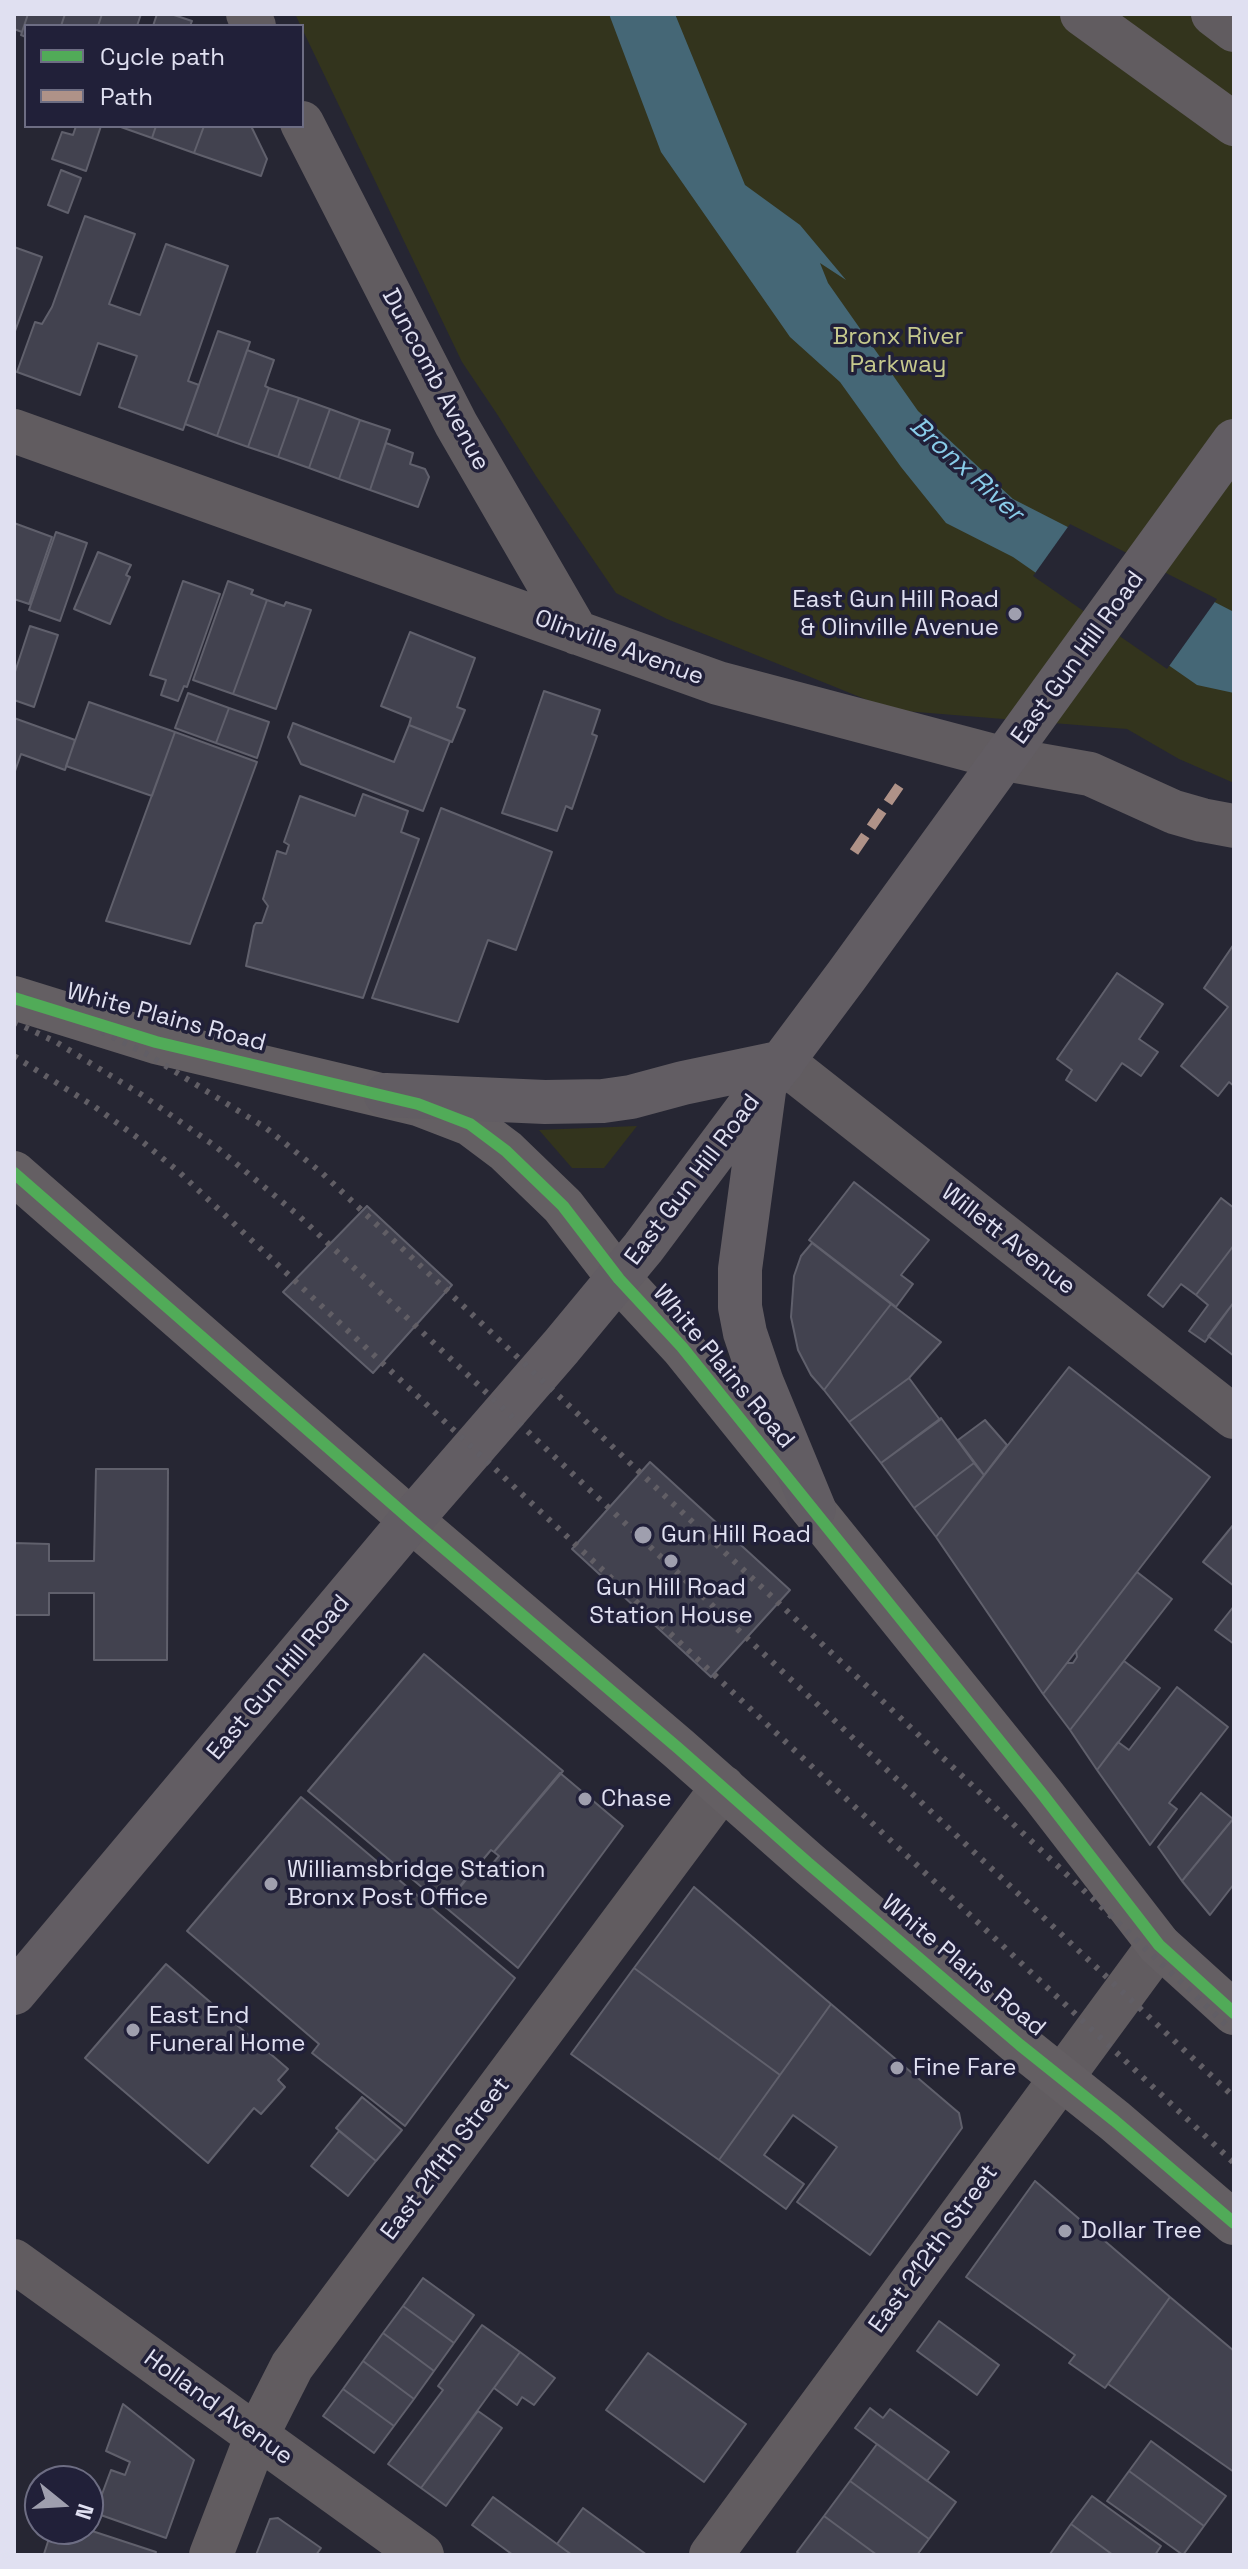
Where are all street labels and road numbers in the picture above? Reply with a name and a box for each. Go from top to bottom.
street label: Duncomb Avenue [375,284,495,476]
street label: East Gun Hill Road [1006,566,1150,750]
street label: Olinville Avenue [531,604,707,692]
street label: White Plains Road [63,978,269,1058]
street label: East Gun Hill Road [619,1089,767,1271]
street label: Willett Avenue [935,1179,1081,1301]
street label: White Plains Road [646,1279,800,1455]
street label: East Gun Hill Road [202,1590,356,1766]
street label: White Plains Road [875,1889,1051,2043]
street label: East 211th Street [375,2072,517,2246]
street label: East 212th Street [863,2159,1005,2339]
street label: Holland Avenue [138,2344,298,2472]

